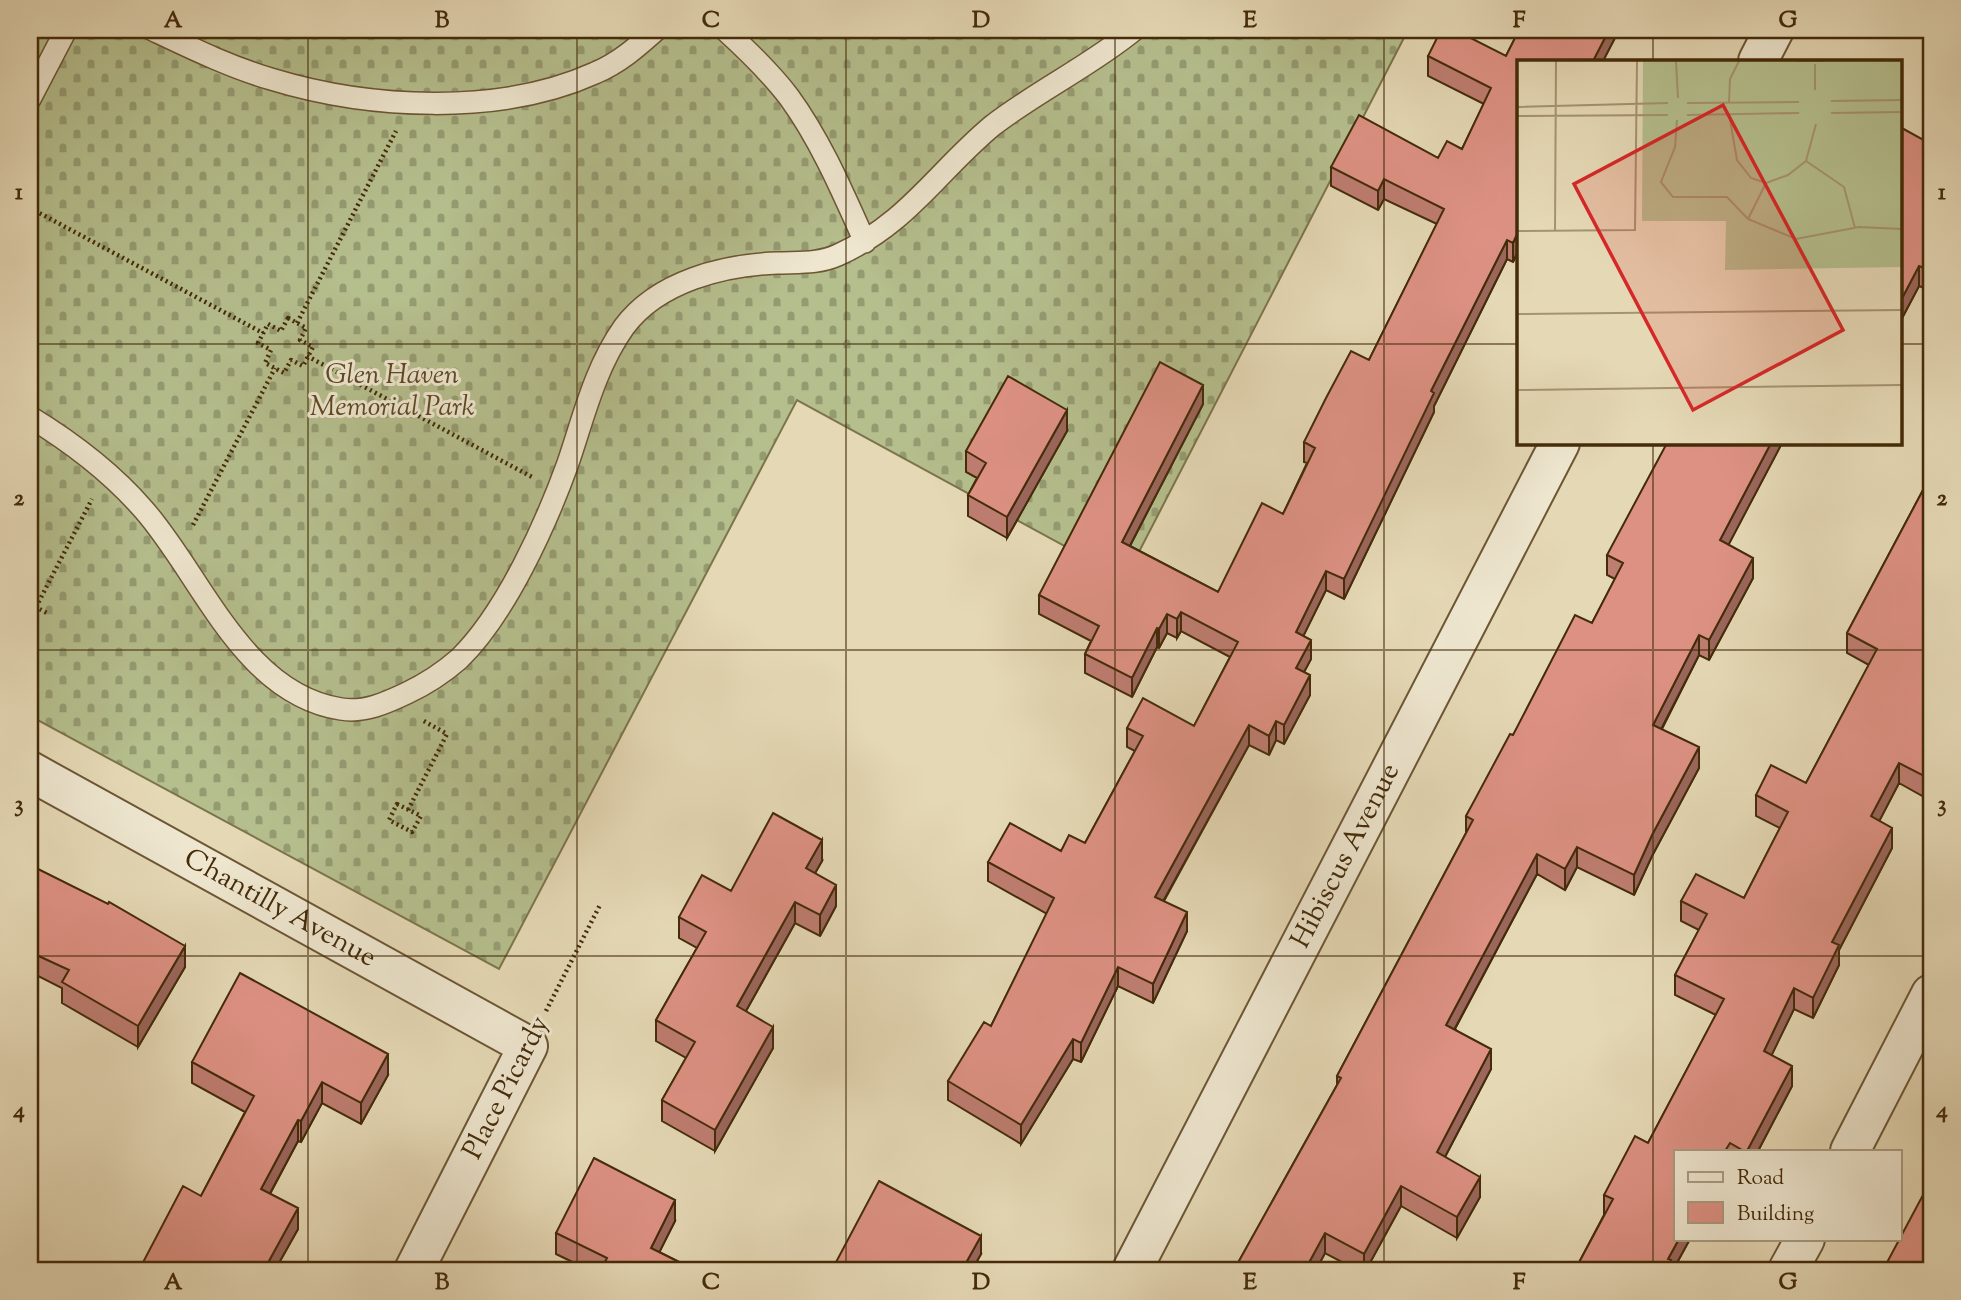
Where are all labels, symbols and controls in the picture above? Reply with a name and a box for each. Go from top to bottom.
text: A [164,5,183,38]
text: B [435,5,450,38]
text: C [702,5,720,38]
text: D [972,5,990,38]
text: E [1243,5,1257,38]
text: F [1513,5,1526,38]
text: G [1779,5,1798,38]
inset map [1517,60,1902,444]
text: 1 [15,177,23,210]
text: 1 [1938,177,1946,210]
park label: Glen Haven Memorial Park [310,356,475,428]
text: 2 [14,483,25,516]
text: 2 [1937,483,1948,516]
street label: Hibiscus Avenue [1282,757,1411,956]
text: 3 [14,789,24,822]
text: 3 [1937,789,1947,822]
street label: Chantilly Avenue [176,839,383,978]
street label: Place Picardy [454,1009,560,1167]
text: 4 [12,1095,25,1128]
text: 4 [1935,1095,1948,1128]
legend [1674,1150,1902,1240]
text: Road [1737,1164,1784,1194]
text: Building [1737,1200,1814,1230]
text: A [164,1267,183,1300]
text: B [435,1267,450,1300]
text: C [702,1267,720,1300]
text: D [972,1267,990,1300]
text: E [1243,1267,1257,1300]
text: F [1513,1267,1526,1300]
text: G [1779,1267,1798,1300]

